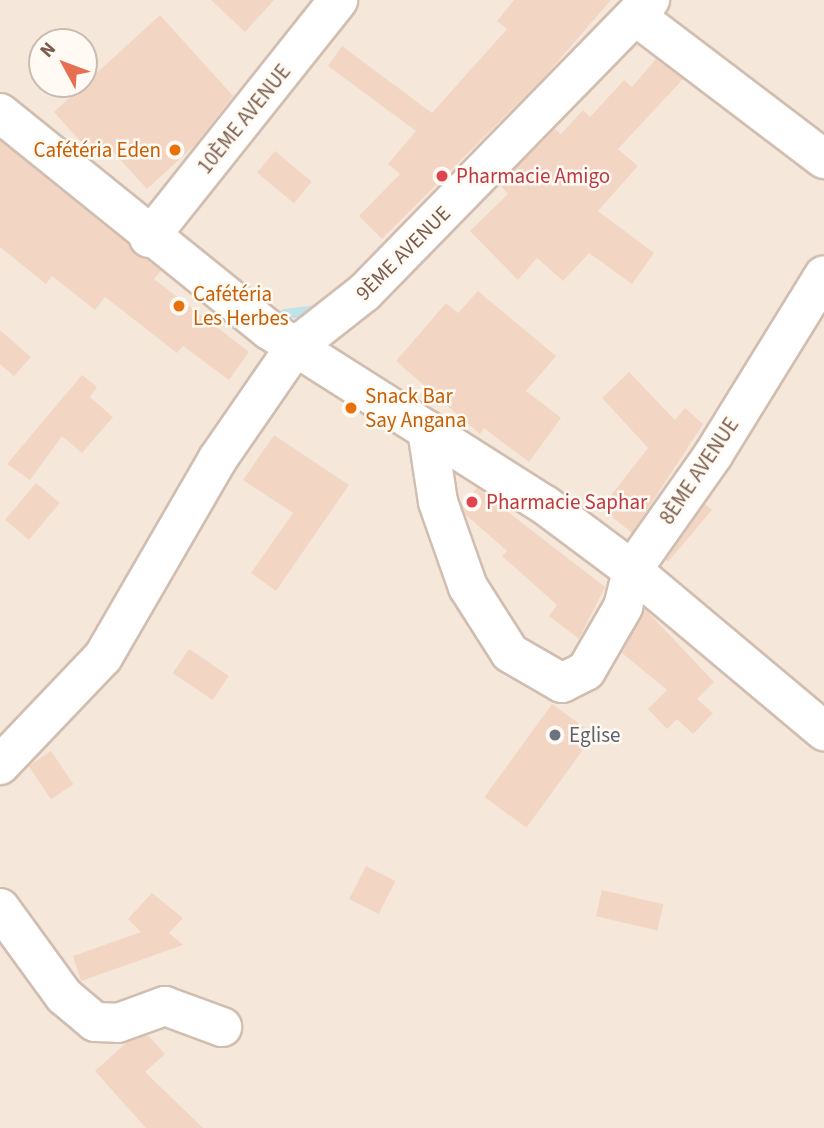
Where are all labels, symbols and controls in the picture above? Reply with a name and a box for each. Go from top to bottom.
north arrow [28,28,98,98]
text: N [34,37,63,64]
street label: 10ÈME AVENUE [192,59,296,179]
place label: Cafétéria Eden [33,137,161,163]
marker: Cafétéria Eden [167,142,183,158]
place label: Pharmacie Amigo [456,163,610,189]
marker: Pharmacie Amigo [434,168,450,184]
street label: 9ÈME AVENUE [351,201,455,305]
place label: Cafétéria Les Herbes [193,281,289,331]
marker: Cafétéria Les Herbes [171,298,187,314]
place label: Snack Bar Say Angana [365,383,467,433]
marker: Snack Bar Say Angana [343,400,359,416]
street label: 8ÈME AVENUE [654,413,744,529]
place label: Pharmacie Saphar [486,489,647,515]
marker: Pharmacie Saphar [464,494,480,510]
place label: Eglise [569,722,620,748]
marker: Eglise [547,727,563,743]

